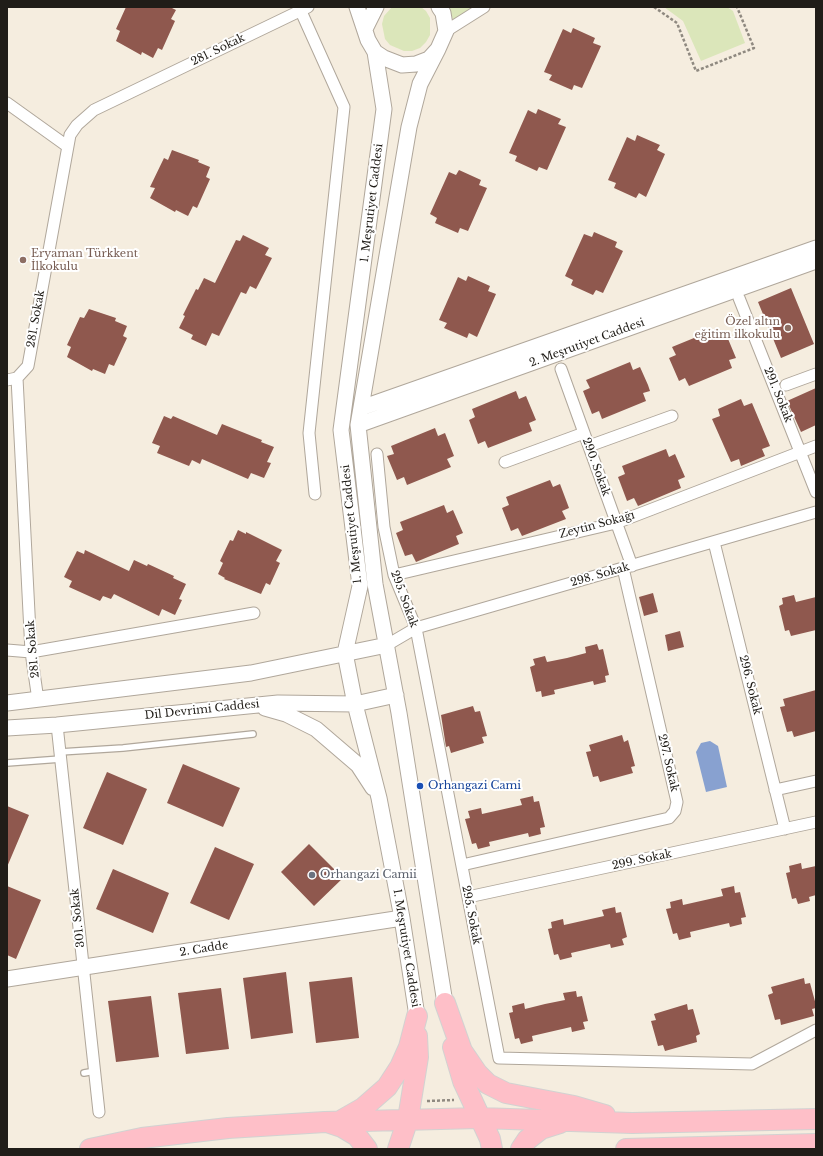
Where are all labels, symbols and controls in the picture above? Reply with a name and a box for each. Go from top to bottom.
street label: 281. Sokak [189,31,247,69]
street label: 1. Meşrutiyet Caddesi [358,143,386,263]
place label: Eryaman Türkkent İlkokulu [31,247,138,273]
marker: Eryaman Türkkent İlkokulu [18,255,28,265]
street label: 281. Sokak [24,289,48,349]
place label: Özel altın eğitim ilkokulu [694,315,780,341]
street label: 2. Meşrutiyet Caddesi [528,316,646,370]
marker: Özel altın eğitim ilkokulu [783,323,793,333]
street label: 291. Sokak [761,365,795,425]
street label: 290. Sokak [579,436,613,498]
street label: 1. Meşrutiyet Caddesi [339,464,365,584]
street label: Zeytin Sokağı [558,509,636,541]
street label: 298. Sokak [569,560,631,590]
street label: 295. Sokak [388,569,420,629]
street label: 281. Sokak [24,619,42,679]
street label: 296. Sokak [736,654,764,716]
street label: Dil Devrimi Caddesi [144,697,260,723]
street label: 297. Sokak [655,733,681,793]
place label: Orhangazi Cami [428,779,521,793]
marker: Orhangazi Cami [415,781,425,791]
street label: 299. Sokak [611,847,673,873]
place label: Orhangazi Camii [320,868,417,882]
marker: Orhangazi Camii [307,870,317,880]
street label: 295. Sokak [459,884,483,946]
street label: 301. Sokak [68,888,88,948]
street label: 1. Meşrutiyet Caddesi [390,888,422,1008]
street label: 2. Cadde [179,939,229,959]

